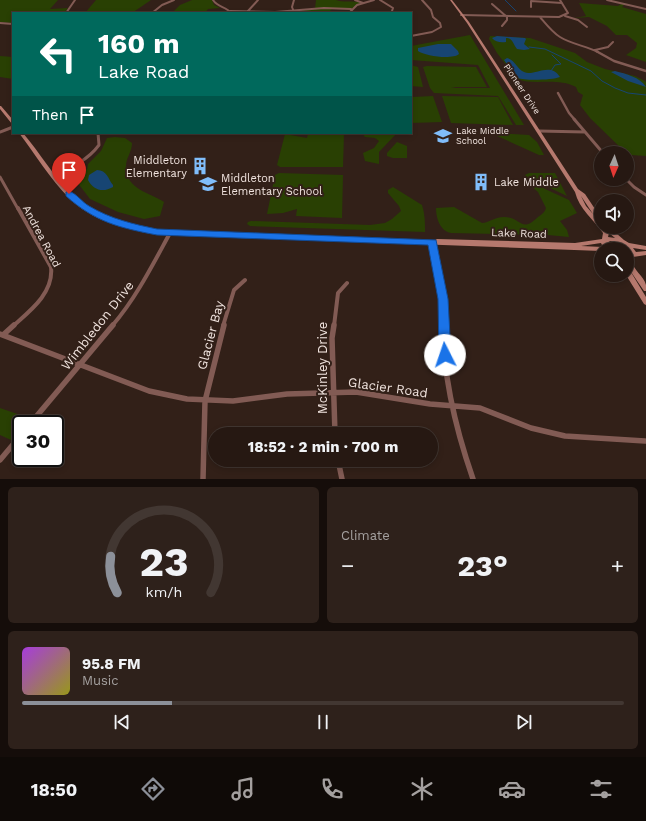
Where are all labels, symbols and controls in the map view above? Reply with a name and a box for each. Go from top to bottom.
text: 160 m [98,27,180,60]
icon: left [32,28,84,80]
text: Lake Road [98,61,189,82]
street label: Pioneer Drive [502,62,542,116]
icon: arrive [76,104,98,126]
text: Then [32,106,68,124]
school or university icon: Lake Middle School [433,126,453,146]
place label: Lake Middle School [456,126,509,146]
north arrow [594,146,634,186]
map controls [594,146,634,282]
pin [52,153,86,194]
place label: Middleton Elementary [126,154,187,180]
building icon: Middleton Elementary [190,156,210,176]
icon: arrive [58,159,80,181]
place label: Middleton Elementary School [221,172,323,198]
building icon: Lake Middle [471,172,491,192]
school or university icon: Middleton Elementary School [198,174,218,194]
place label: Lake Middle [494,176,559,189]
button: sound [594,194,634,234]
street label: Andrea Road [20,203,63,269]
street label: Lake Road [491,226,547,241]
button: search [594,242,634,282]
street label: Wimbledon Drive [58,278,137,373]
street label: Glacier Bay [194,299,227,371]
street label: McKinley Drive [315,322,330,414]
position arrow [424,334,466,376]
street label: Glacier Road [347,374,429,401]
speed limit sign: 30 [12,415,64,467]
text: 18:52 · 2 min · 700 m [248,438,398,456]
text: Climate [341,528,390,543]
text: 23 [139,537,188,586]
text: 23° [457,548,508,583]
text: − [341,553,354,578]
text: + [611,553,624,578]
text: km/h [145,584,182,600]
text: 95.8 FM [82,655,141,673]
text: Music [82,673,119,688]
icon: previous [111,711,133,733]
icon: pause [312,711,334,733]
icon: next [513,711,535,733]
icon: directions [139,775,167,803]
icon: music [229,775,257,803]
icon: phone [318,775,346,803]
icon: climate [408,775,436,803]
icon: car [498,775,526,803]
icon: filters [587,775,615,803]
text: 18:50 [31,779,77,800]

